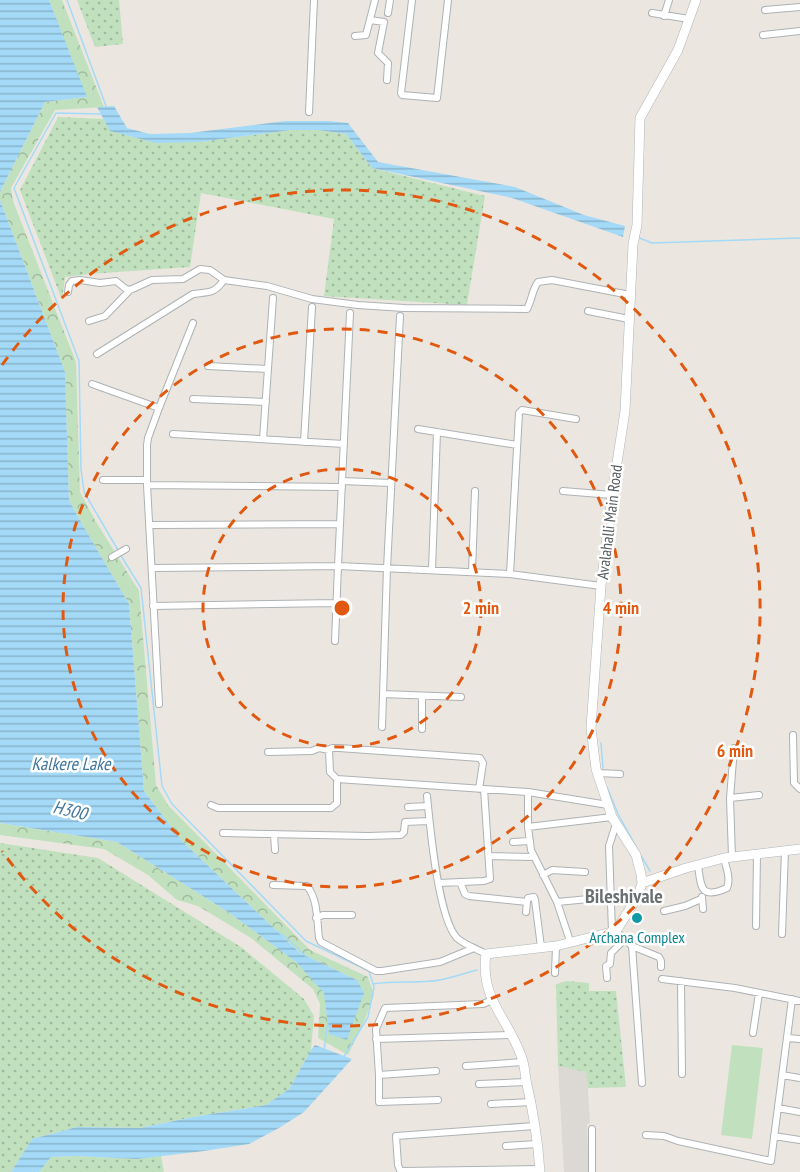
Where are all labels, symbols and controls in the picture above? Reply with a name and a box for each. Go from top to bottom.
street label: Avalahalli Main Road [592,463,626,580]
text: 2 min [463,596,499,619]
text: 4 min [603,596,639,619]
centre of rings [332,598,352,618]
text: 6 min [717,739,753,762]
water label: Kalkere Lake [32,752,112,775]
water label: H300 [51,795,91,825]
district label: Bileshivale [585,883,663,909]
marker: Archana Complex [630,911,644,925]
place label: Archana Complex [589,927,685,947]

